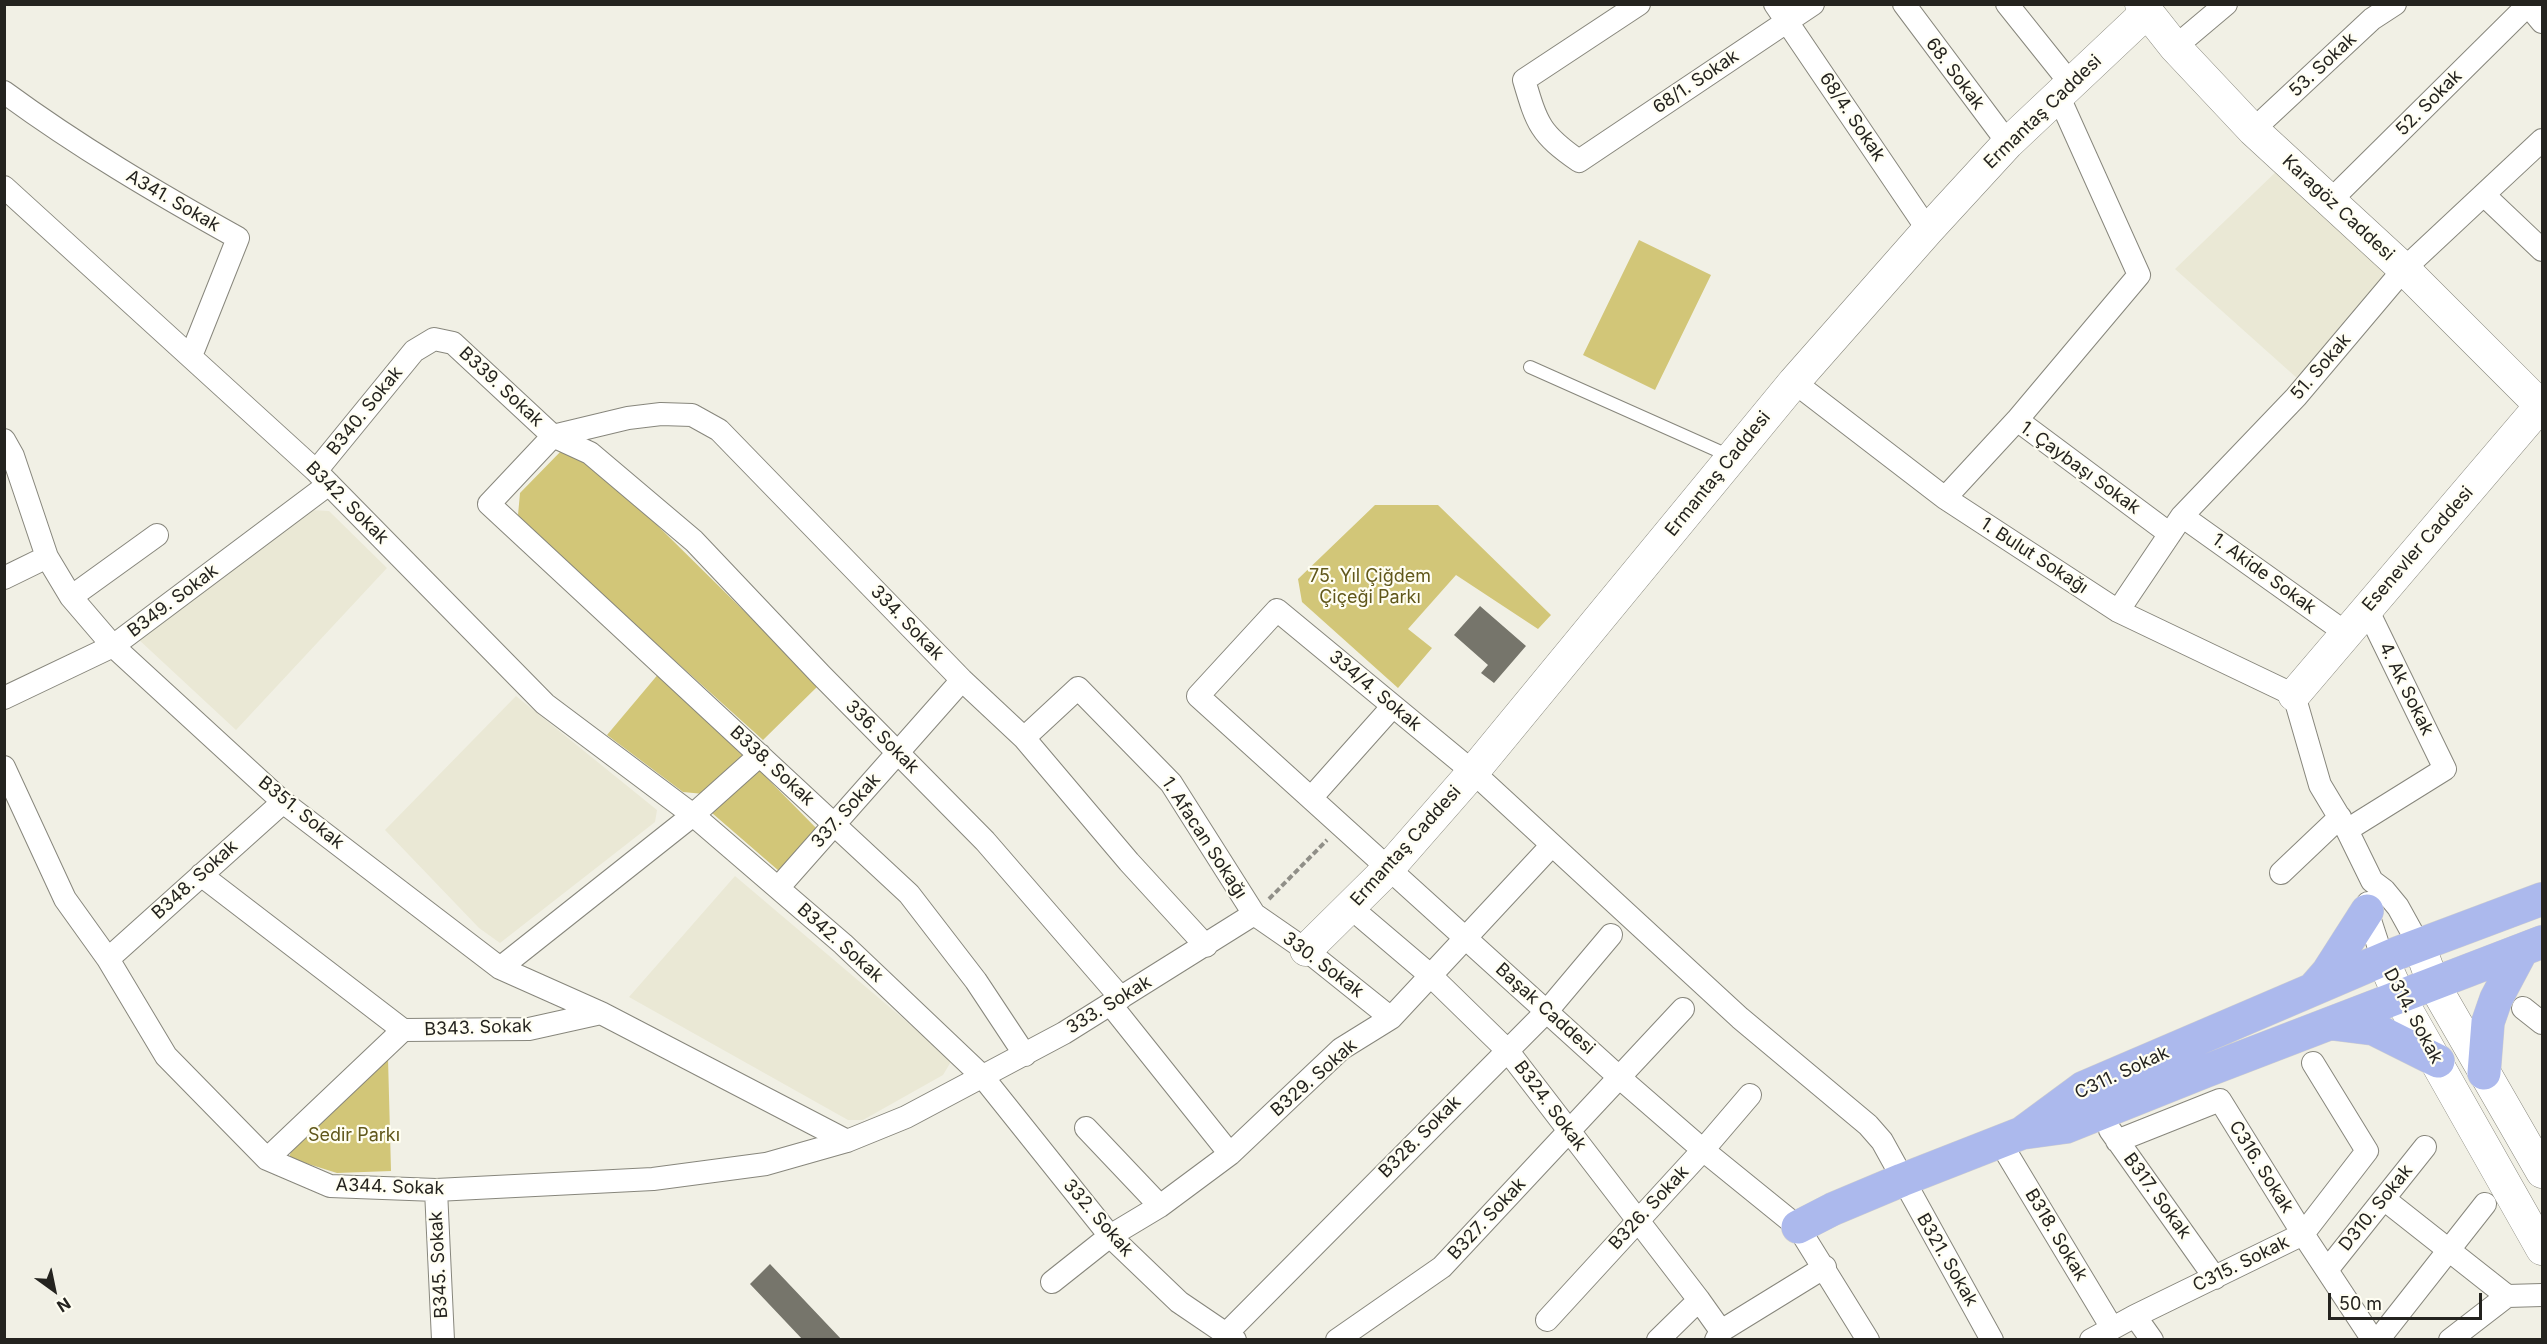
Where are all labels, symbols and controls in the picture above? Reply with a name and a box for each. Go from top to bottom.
street label: 53. Sokak [2285,28,2361,102]
street label: 68. Sokak [1921,34,1989,114]
street label: 68/1. Sokak [1649,45,1743,119]
street label: Ermantaş Caddesi [1980,51,2106,173]
street label: 52. Sokak [2392,66,2466,140]
street label: 68/4. Sokak [1814,69,1890,165]
street label: Karagöz Caddesi [2277,151,2399,265]
street label: A341. Sokak [122,165,224,237]
street label: 51. Sokak [2286,329,2356,405]
street label: B339. Sokak [454,343,548,431]
street label: B340. Sokak [323,362,407,460]
street label: Ermantaş Caddesi [1661,407,1775,541]
street label: 1. Çaybaşı Sokak [2016,417,2144,519]
street label: B342. Sokak [301,457,393,549]
street label: Esenevler Caddesi [2358,482,2478,616]
street label: 1. Bulut Sokağı [1976,513,2092,599]
street label: 1. Akide Sokak [2208,529,2320,619]
street label: B349. Sokak [124,560,222,642]
park label: 75. Yıl Çiğdem Çiçeği Parkı [1309,566,1431,608]
street label: 334. Sokak [866,581,948,665]
street label: 4. Ak Sokak [2374,639,2438,739]
street label: 334/4. Sokak [1324,646,1426,736]
street label: 336. Sokak [841,696,923,778]
street label: B338. Sokak [725,722,819,810]
street label: 337. Sokak [807,769,885,853]
street label: B351. Sokak [254,772,348,854]
street label: 1. Afacan Sokağı [1157,773,1251,903]
street label: Ermantaş Caddesi [1346,781,1466,911]
street label: B348. Sokak [148,836,242,924]
street label: B342. Sokak [793,899,887,987]
street label: 330. Sokak [1278,928,1368,1002]
street label: Başak Caddesi [1491,959,1599,1059]
street label: D314. Sokak [2379,965,2447,1067]
street label: 333. Sokak [1063,971,1155,1039]
street label: B343. Sokak [424,1015,532,1041]
street label: B329. Sokak [1267,1035,1361,1121]
street label: C311. Sokak [2072,1042,2172,1104]
street label: B324. Sokak [1509,1057,1591,1155]
street label: B328. Sokak [1375,1092,1465,1182]
street label: C316. Sokak [2224,1117,2298,1217]
park label: Sedir Parkı [308,1125,400,1147]
street label: B317. Sokak [2119,1149,2195,1243]
street label: D310. Sokak [2335,1160,2417,1256]
street label: B326. Sokak [1605,1162,1693,1254]
street label: A344. Sokak [335,1174,445,1200]
street label: B327. Sokak [1444,1174,1530,1264]
street label: 332. Sokak [1058,1175,1138,1261]
street label: B318. Sokak [2020,1185,2092,1285]
street label: B321. Sokak [1912,1210,1982,1310]
street label: B345. Sokak [425,1211,453,1319]
street label: C315. Sokak [2189,1231,2293,1297]
north arrow [24,1260,84,1320]
scale bar [2331,1281,2486,1319]
text: N [53,1293,74,1317]
text: 50 m [2339,1293,2382,1314]

